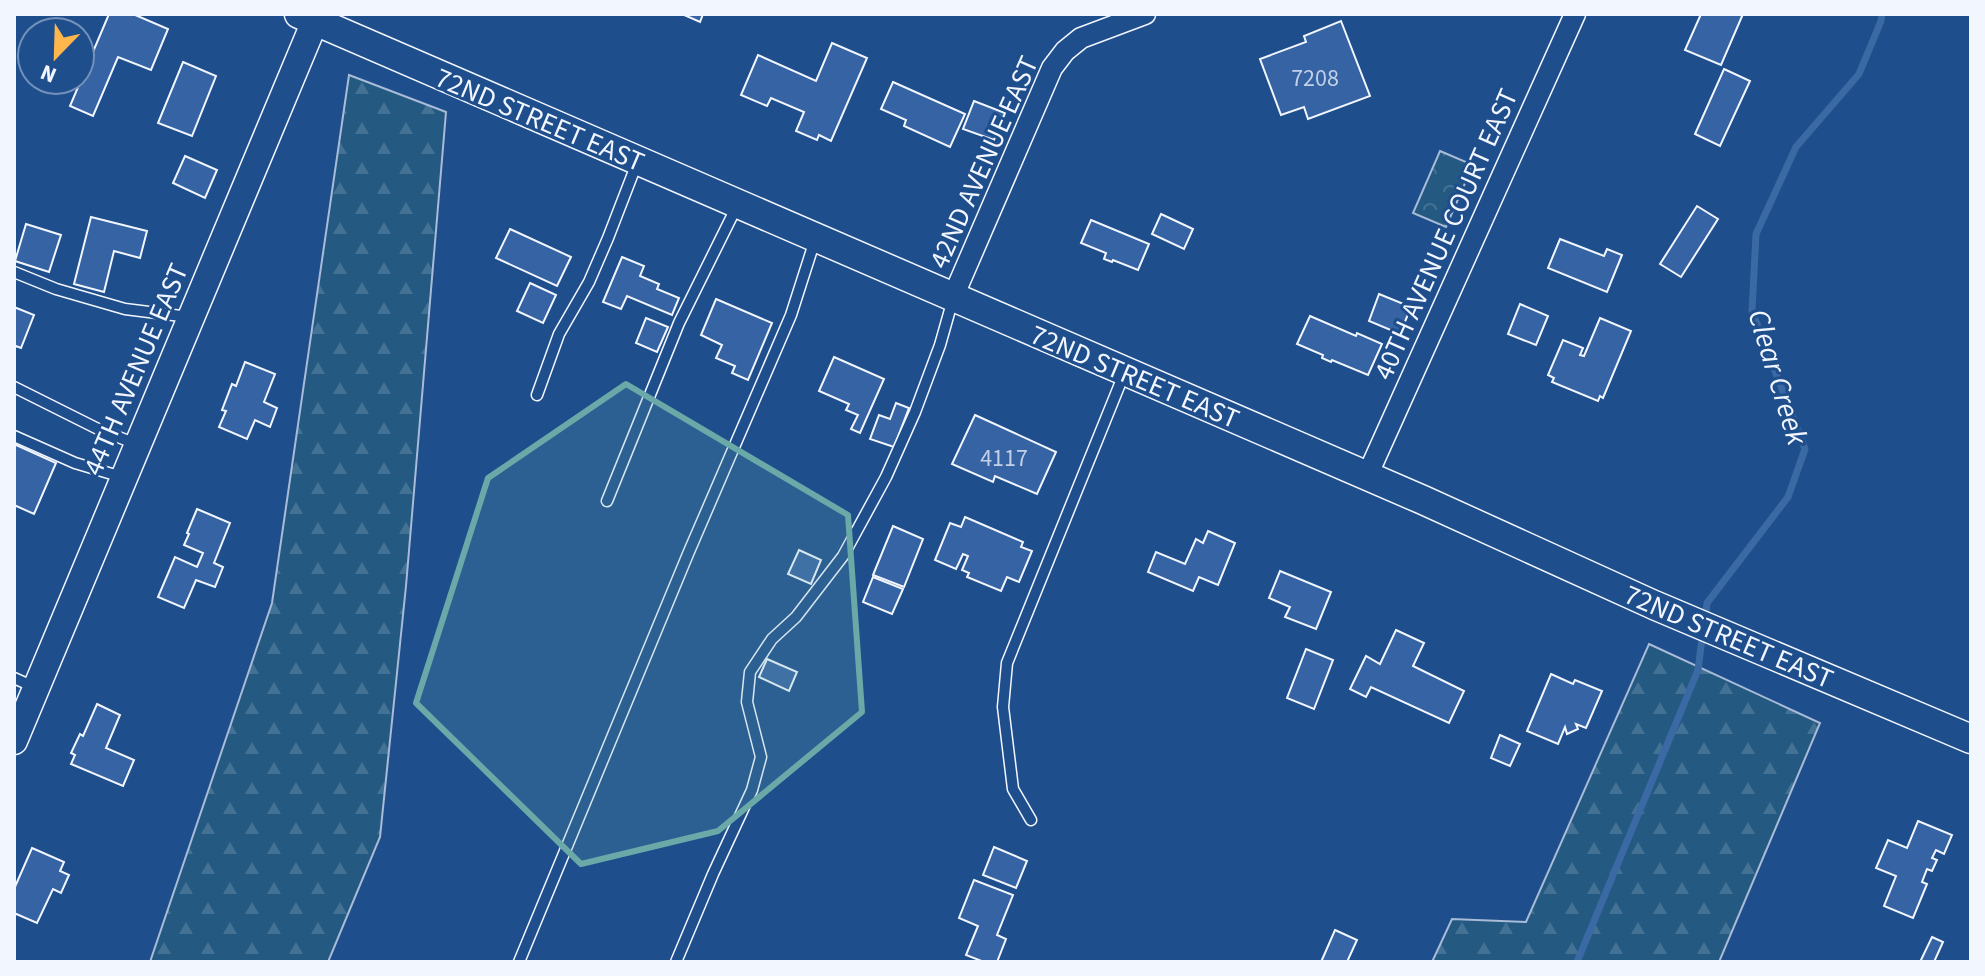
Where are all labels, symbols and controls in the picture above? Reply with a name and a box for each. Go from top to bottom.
north arrow [16,16,96,96]
street label: 42ND AVENUE EAST [919,50,1049,275]
text: N [36,56,62,91]
street label: 72ND STREET EAST [429,58,650,182]
house number: 7208 [1291,61,1339,96]
street label: 40TH AVENUE COURT EAST [1364,83,1528,386]
street label: 44TH AVENUE EAST [73,257,199,481]
water label: Clear Creek [1736,304,1819,451]
street label: 72ND STREET EAST [1024,315,1245,439]
house number: 4117 [980,441,1028,476]
street label: 72ND STREET EAST [1618,575,1839,699]

